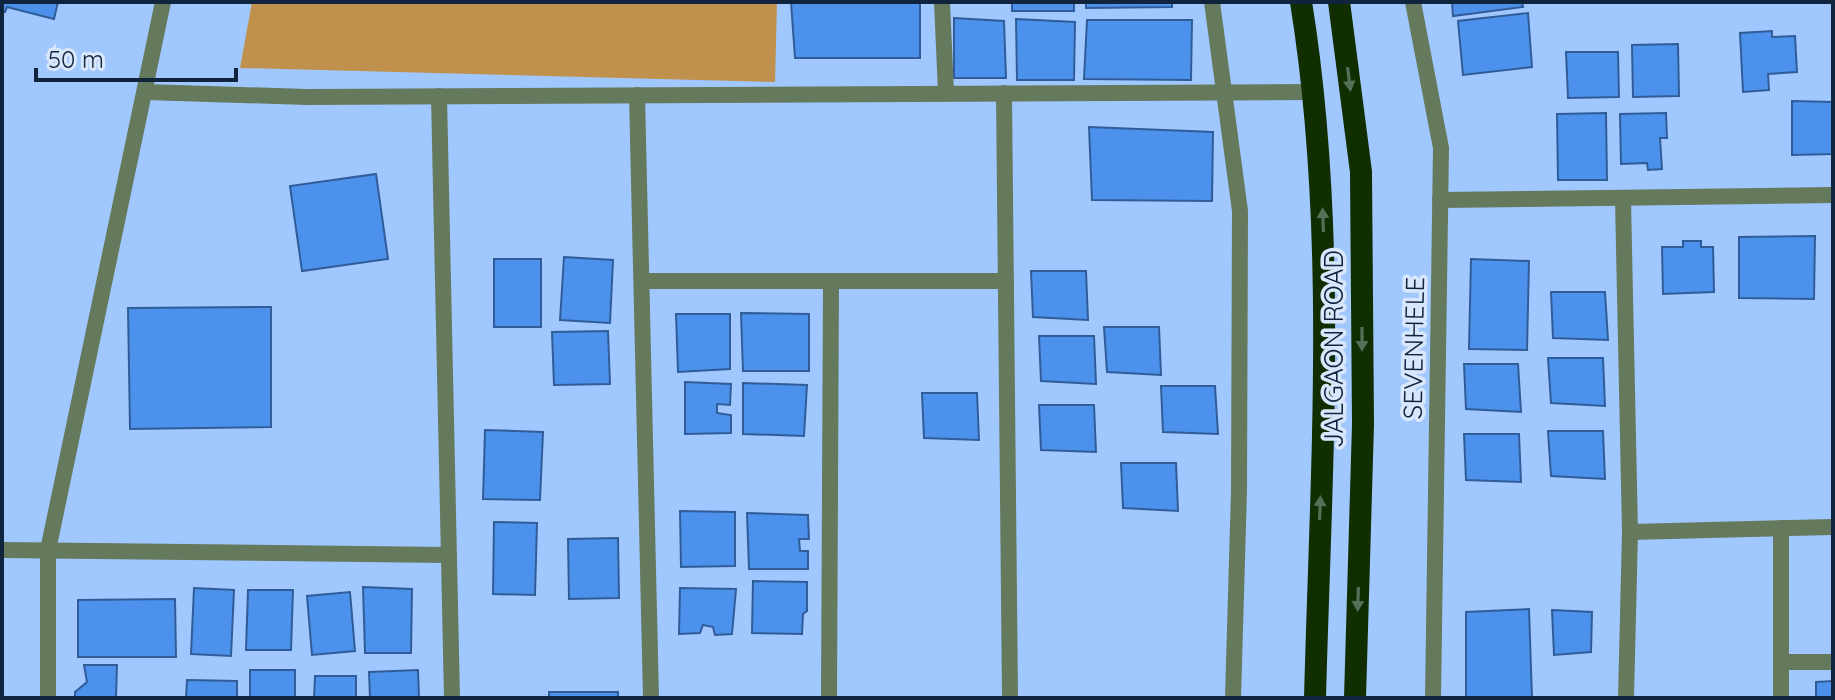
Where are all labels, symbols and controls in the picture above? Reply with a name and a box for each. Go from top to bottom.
scale bar [36,32,236,82]
text: 50 m [48,44,104,74]
one-way arrow [1343,67,1356,92]
one-way arrow [1317,207,1330,232]
street label: JALGAON ROAD [1317,250,1350,448]
street label: SEVENHELE [1396,276,1431,420]
one-way arrow [1356,327,1368,352]
one-way arrow [1314,495,1326,520]
one-way arrow [1352,587,1364,612]

